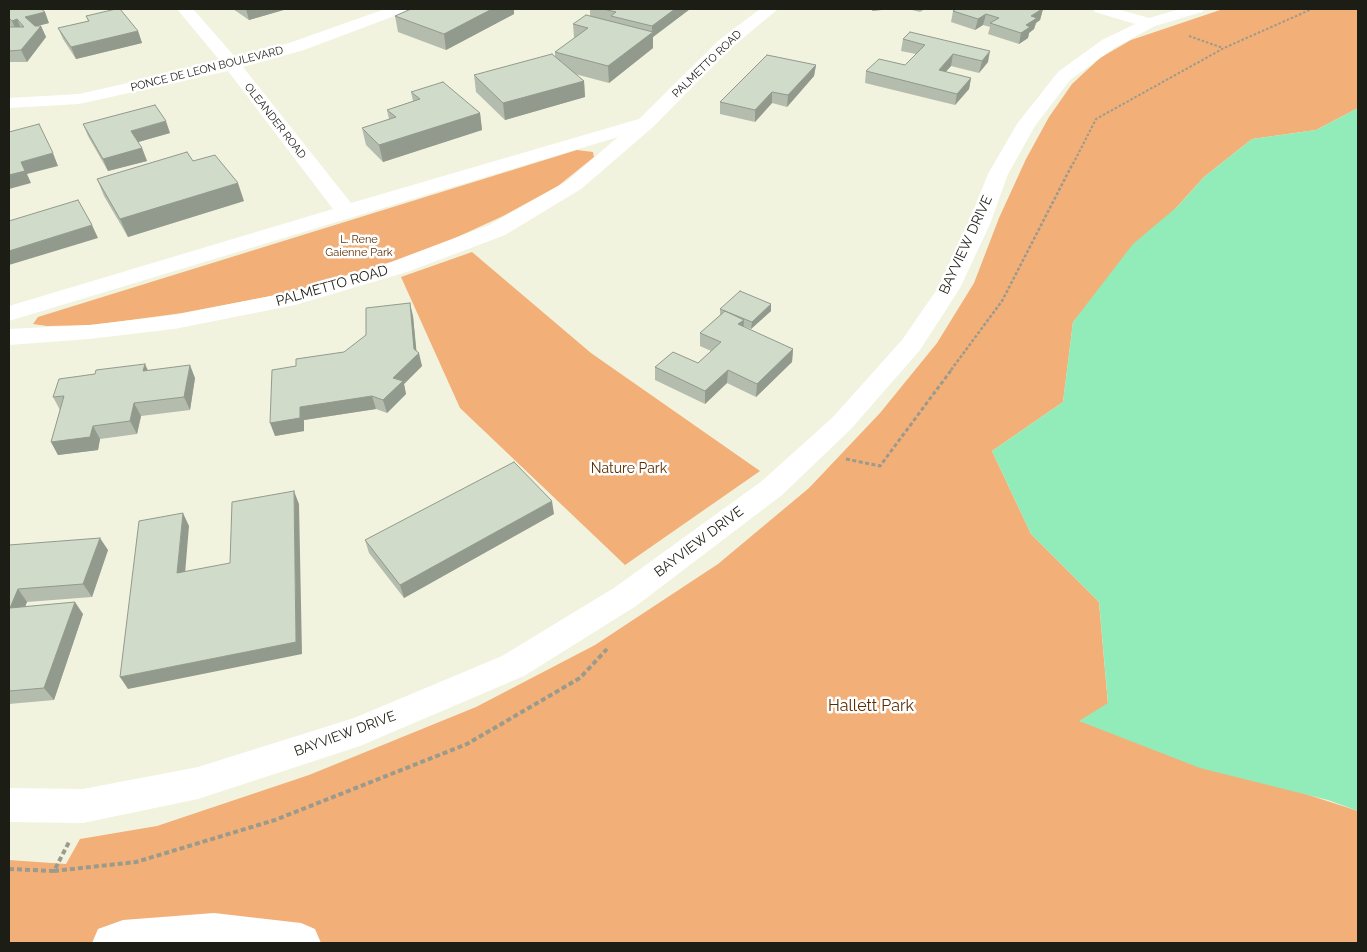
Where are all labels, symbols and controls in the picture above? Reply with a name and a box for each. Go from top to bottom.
street label: PALMETTO ROAD [670,28,744,100]
street label: PONCE DE LEON BOULEVARD [129,44,285,94]
street label: OLEANDER ROAD [241,81,309,161]
street label: BAYVIEW DRIVE [936,193,996,297]
park label: L. Rene Gaienne Park [325,233,393,259]
street label: PALMETTO ROAD [274,262,390,310]
park label: Nature Park [591,461,667,477]
street label: BAYVIEW DRIVE [651,503,747,581]
park label: Hallett Park [828,696,914,716]
street label: BAYVIEW DRIVE [292,708,398,760]

